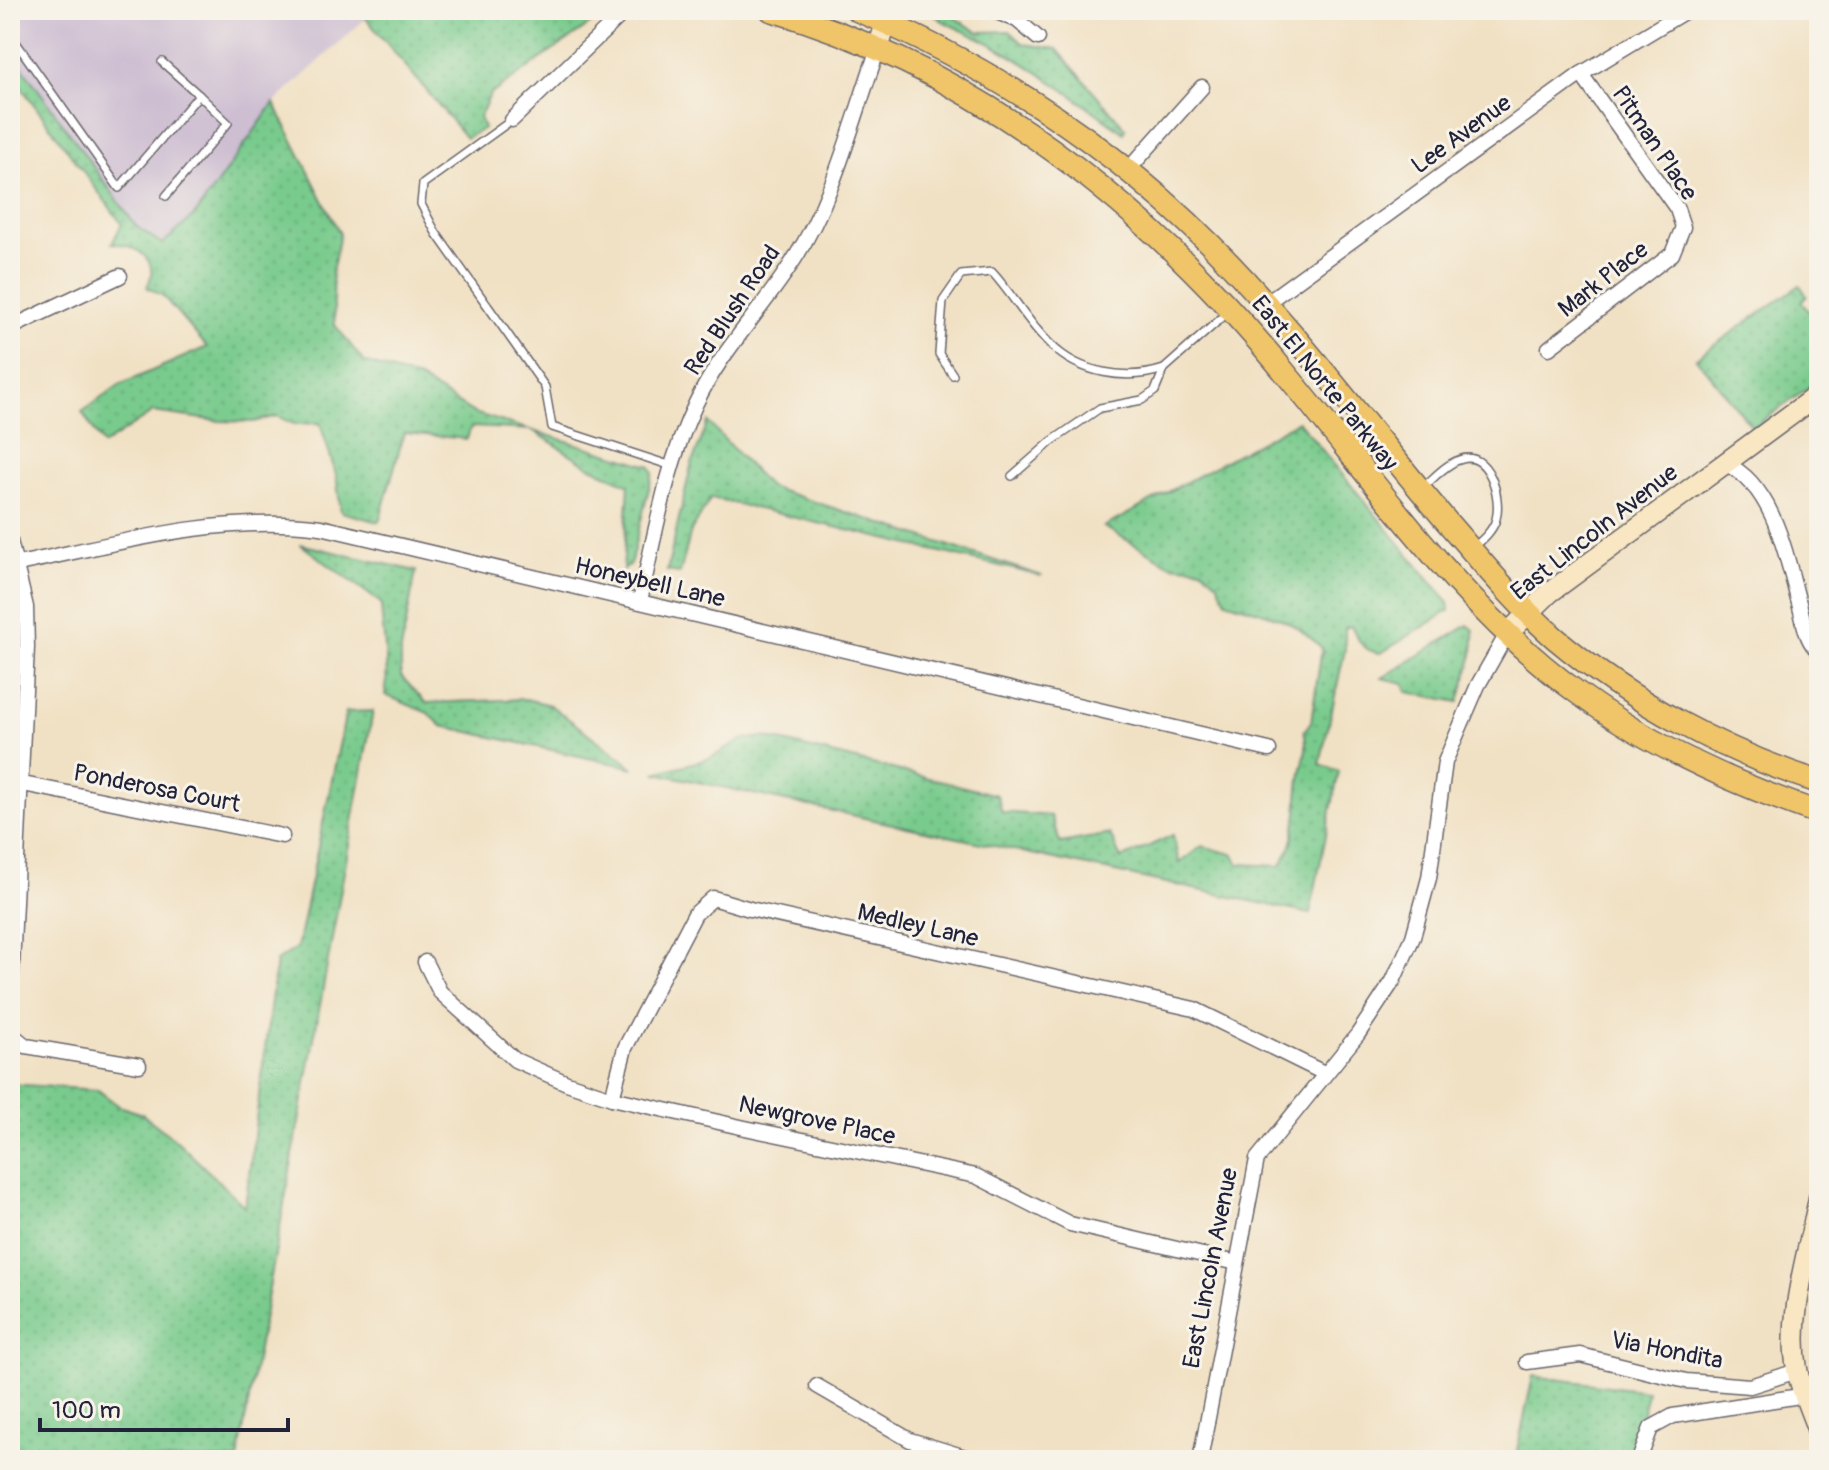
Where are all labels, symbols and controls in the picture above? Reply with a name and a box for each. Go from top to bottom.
street label: Pitman Place [1606,81,1704,206]
street label: Lee Avenue [1406,88,1517,180]
street label: Mark Place [1552,235,1654,324]
street label: Red Blush Road [678,240,787,381]
street label: East El Norte Parkway [1245,290,1404,477]
street label: East Lincoln Avenue [1505,458,1684,607]
street label: Honeybell Lane [572,551,728,614]
street label: Ponderosa Court [71,758,243,819]
street label: Medley Lane [855,897,981,954]
street label: Newgrove Place [736,1090,898,1151]
street label: East Lincoln Avenue [1177,1165,1244,1371]
street label: Via Hondita [1609,1325,1725,1376]
scale bar [40,1382,288,1432]
text: 100 m [52,1396,121,1425]

